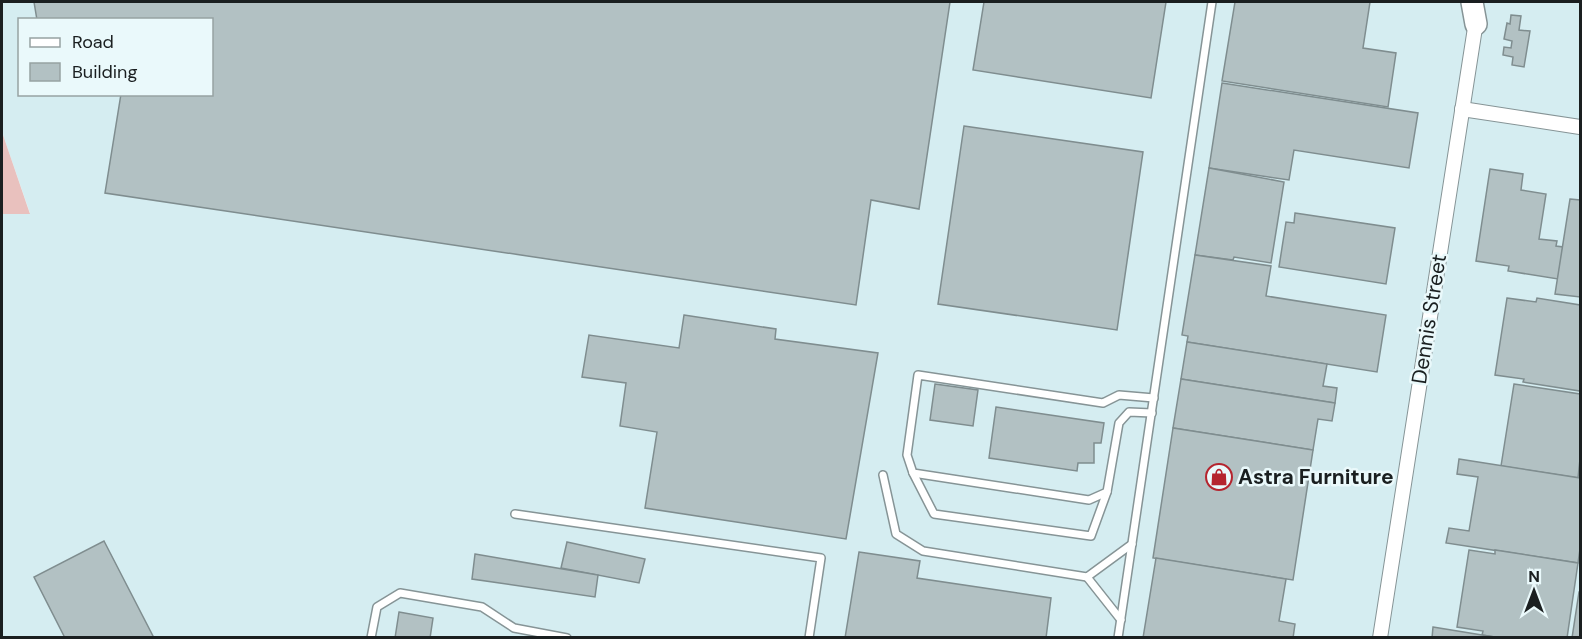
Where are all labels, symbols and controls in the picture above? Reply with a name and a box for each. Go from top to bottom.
legend [18,18,213,96]
text: Road [72,30,114,54]
text: Building [72,60,137,84]
street label: Dennis Street [1405,252,1453,386]
shop icon: Astra Furniture [1204,462,1234,492]
place label: Astra Furniture [1238,463,1394,491]
north arrow [1504,561,1564,621]
text: N [1528,566,1540,587]

